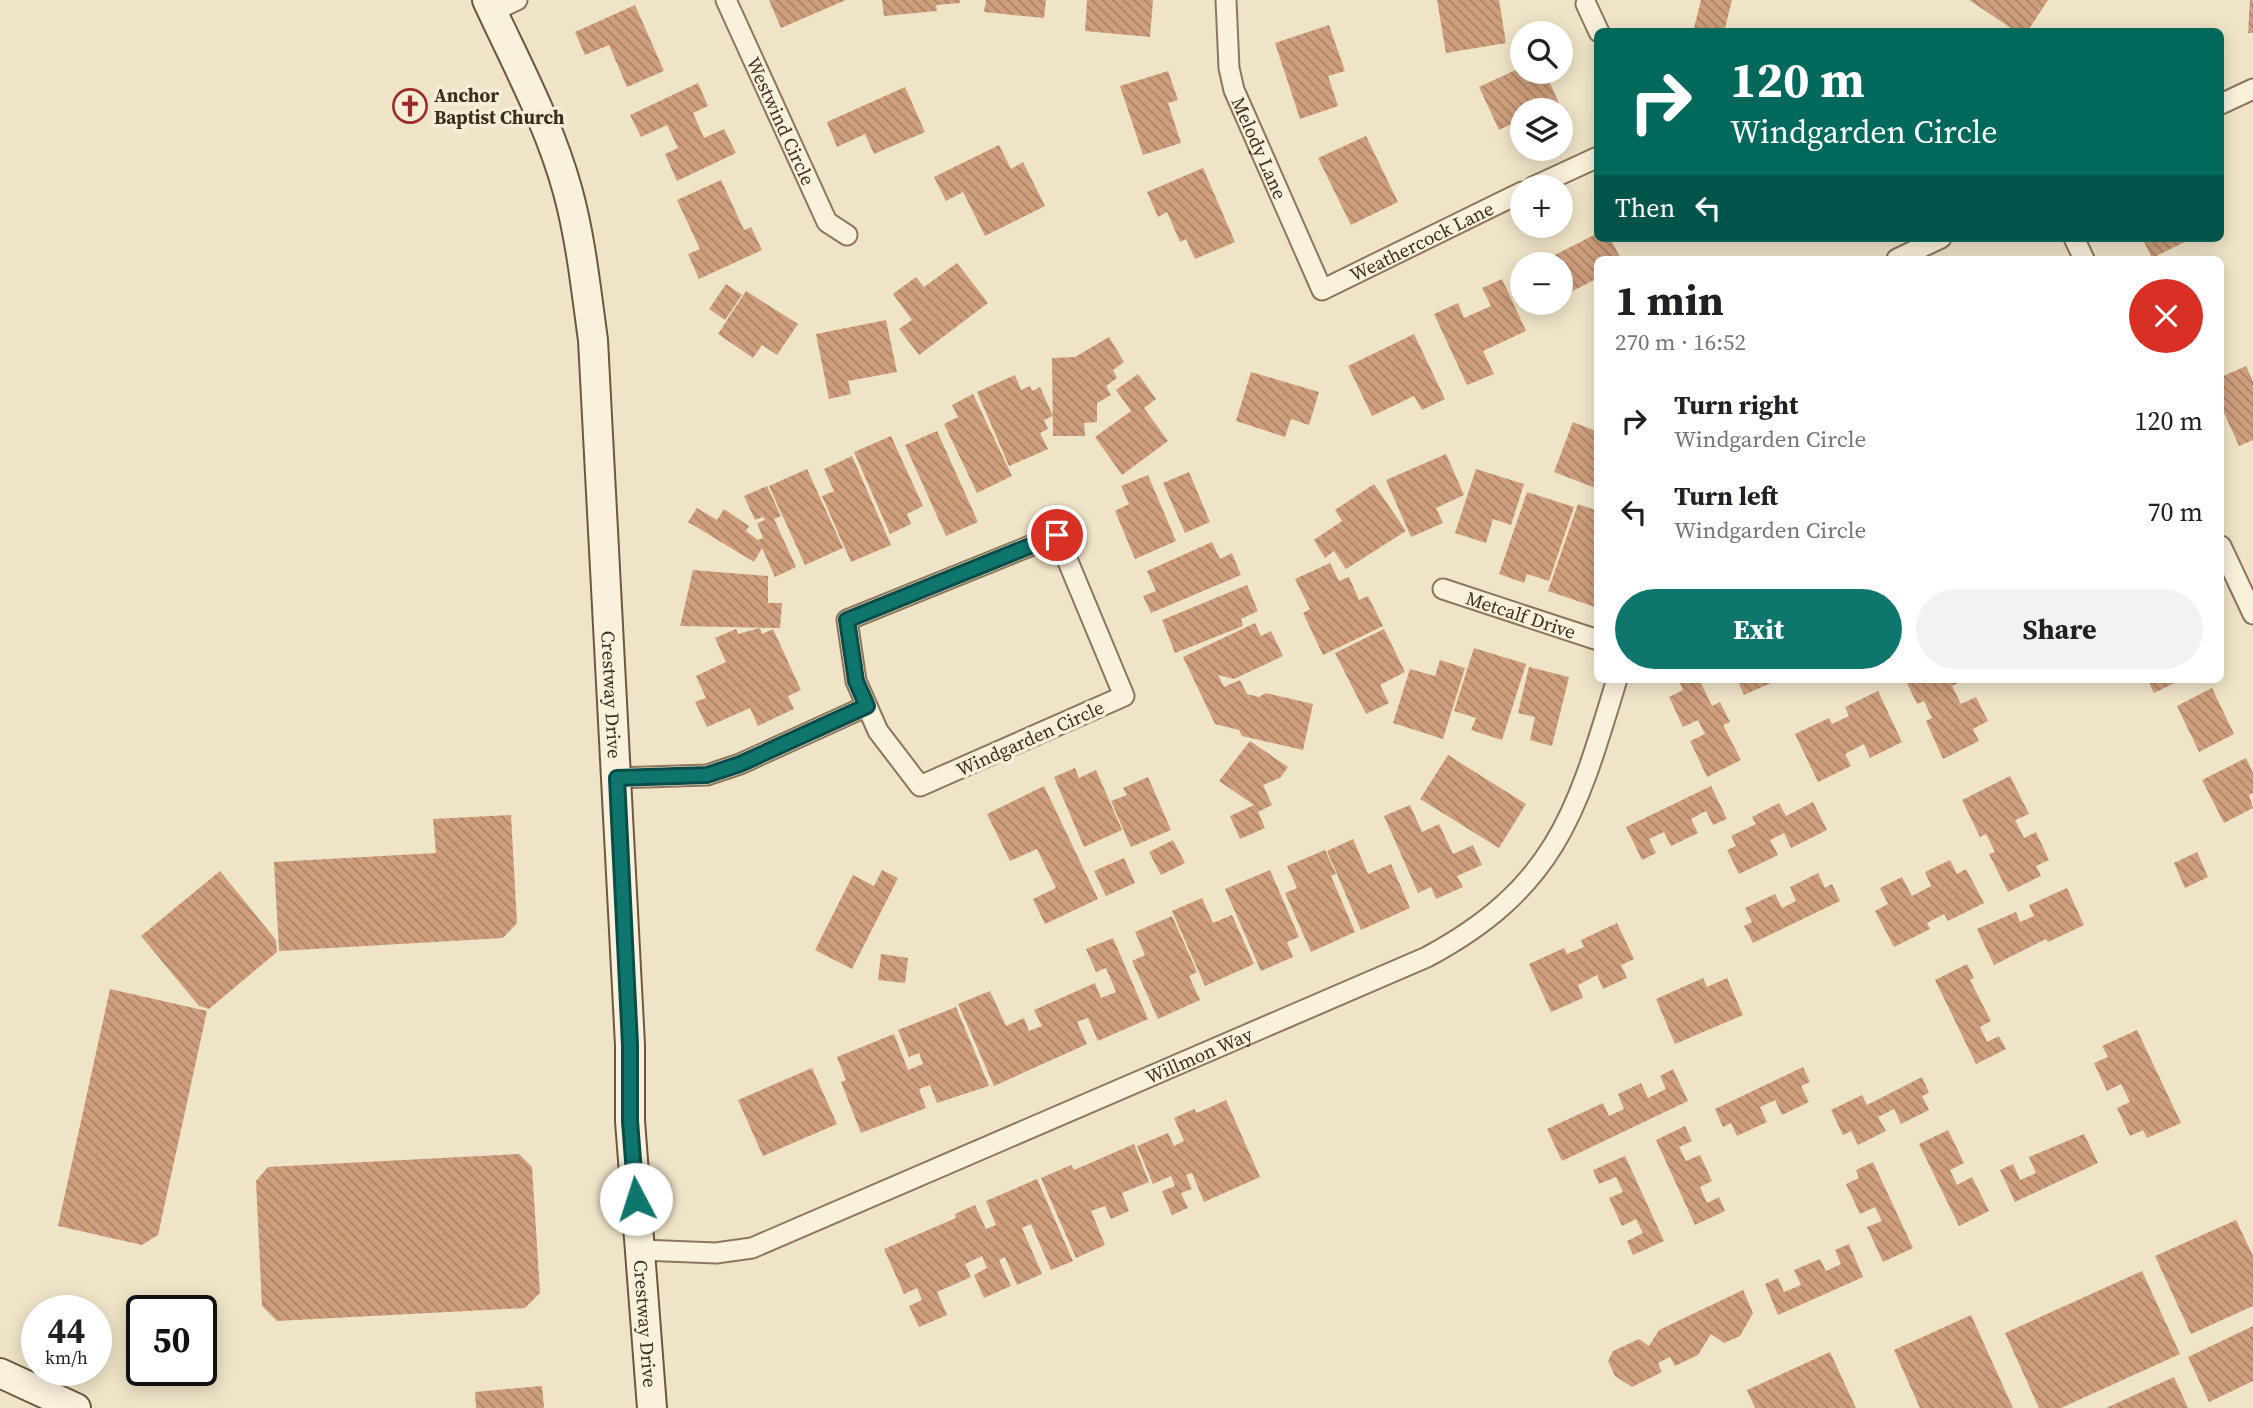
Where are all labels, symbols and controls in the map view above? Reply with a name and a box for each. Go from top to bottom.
map controls [1510,21,1573,315]
button: search [1510,21,1573,84]
text: 120 m [1730,46,1865,113]
street label: Westwind Circle [741,53,822,189]
icon: right [1615,56,1706,147]
place label: Anchor Baptist Church [434,82,565,130]
church icon: Anchor Baptist Church [391,87,429,125]
street label: Melody Lane [1226,93,1293,203]
button: layers [1510,98,1573,161]
text: Windgarden Circle [1730,110,1998,154]
button: + [1510,175,1573,238]
icon: left [1689,189,1727,227]
text: Then [1615,190,1675,226]
street label: Weathercock Lane [1345,195,1498,287]
button: − [1510,252,1573,315]
text: 1 min [1615,271,1724,329]
button: close [2129,279,2203,353]
text: 270 m · 16:52 [1615,326,1746,358]
text: Turn right [1674,387,1798,423]
icon: right [1615,402,1653,440]
text: 120 m [2135,403,2203,439]
text: Windgarden Circle [1674,423,1866,455]
text: Turn left [1674,478,1778,514]
icon: left [1615,493,1653,531]
text: 70 m [2148,494,2203,530]
pin [1027,505,1087,565]
text: Windgarden Circle [1674,514,1866,546]
icon: arrive [1038,516,1076,554]
street label: Metcalf Drive [1463,584,1579,645]
button: Exit [1615,589,1902,669]
button: Share [1916,589,2203,669]
street label: Crestway Drive [595,630,628,759]
street label: Windgarden Circle [952,694,1108,782]
street label: Willmon Way [1141,1021,1257,1090]
position arrow [599,1162,673,1236]
street label: Crestway Drive [628,1259,663,1388]
speed limit sign: 50 [126,1295,217,1386]
text: 44 [48,1307,85,1355]
text: km/h [45,1345,88,1370]

